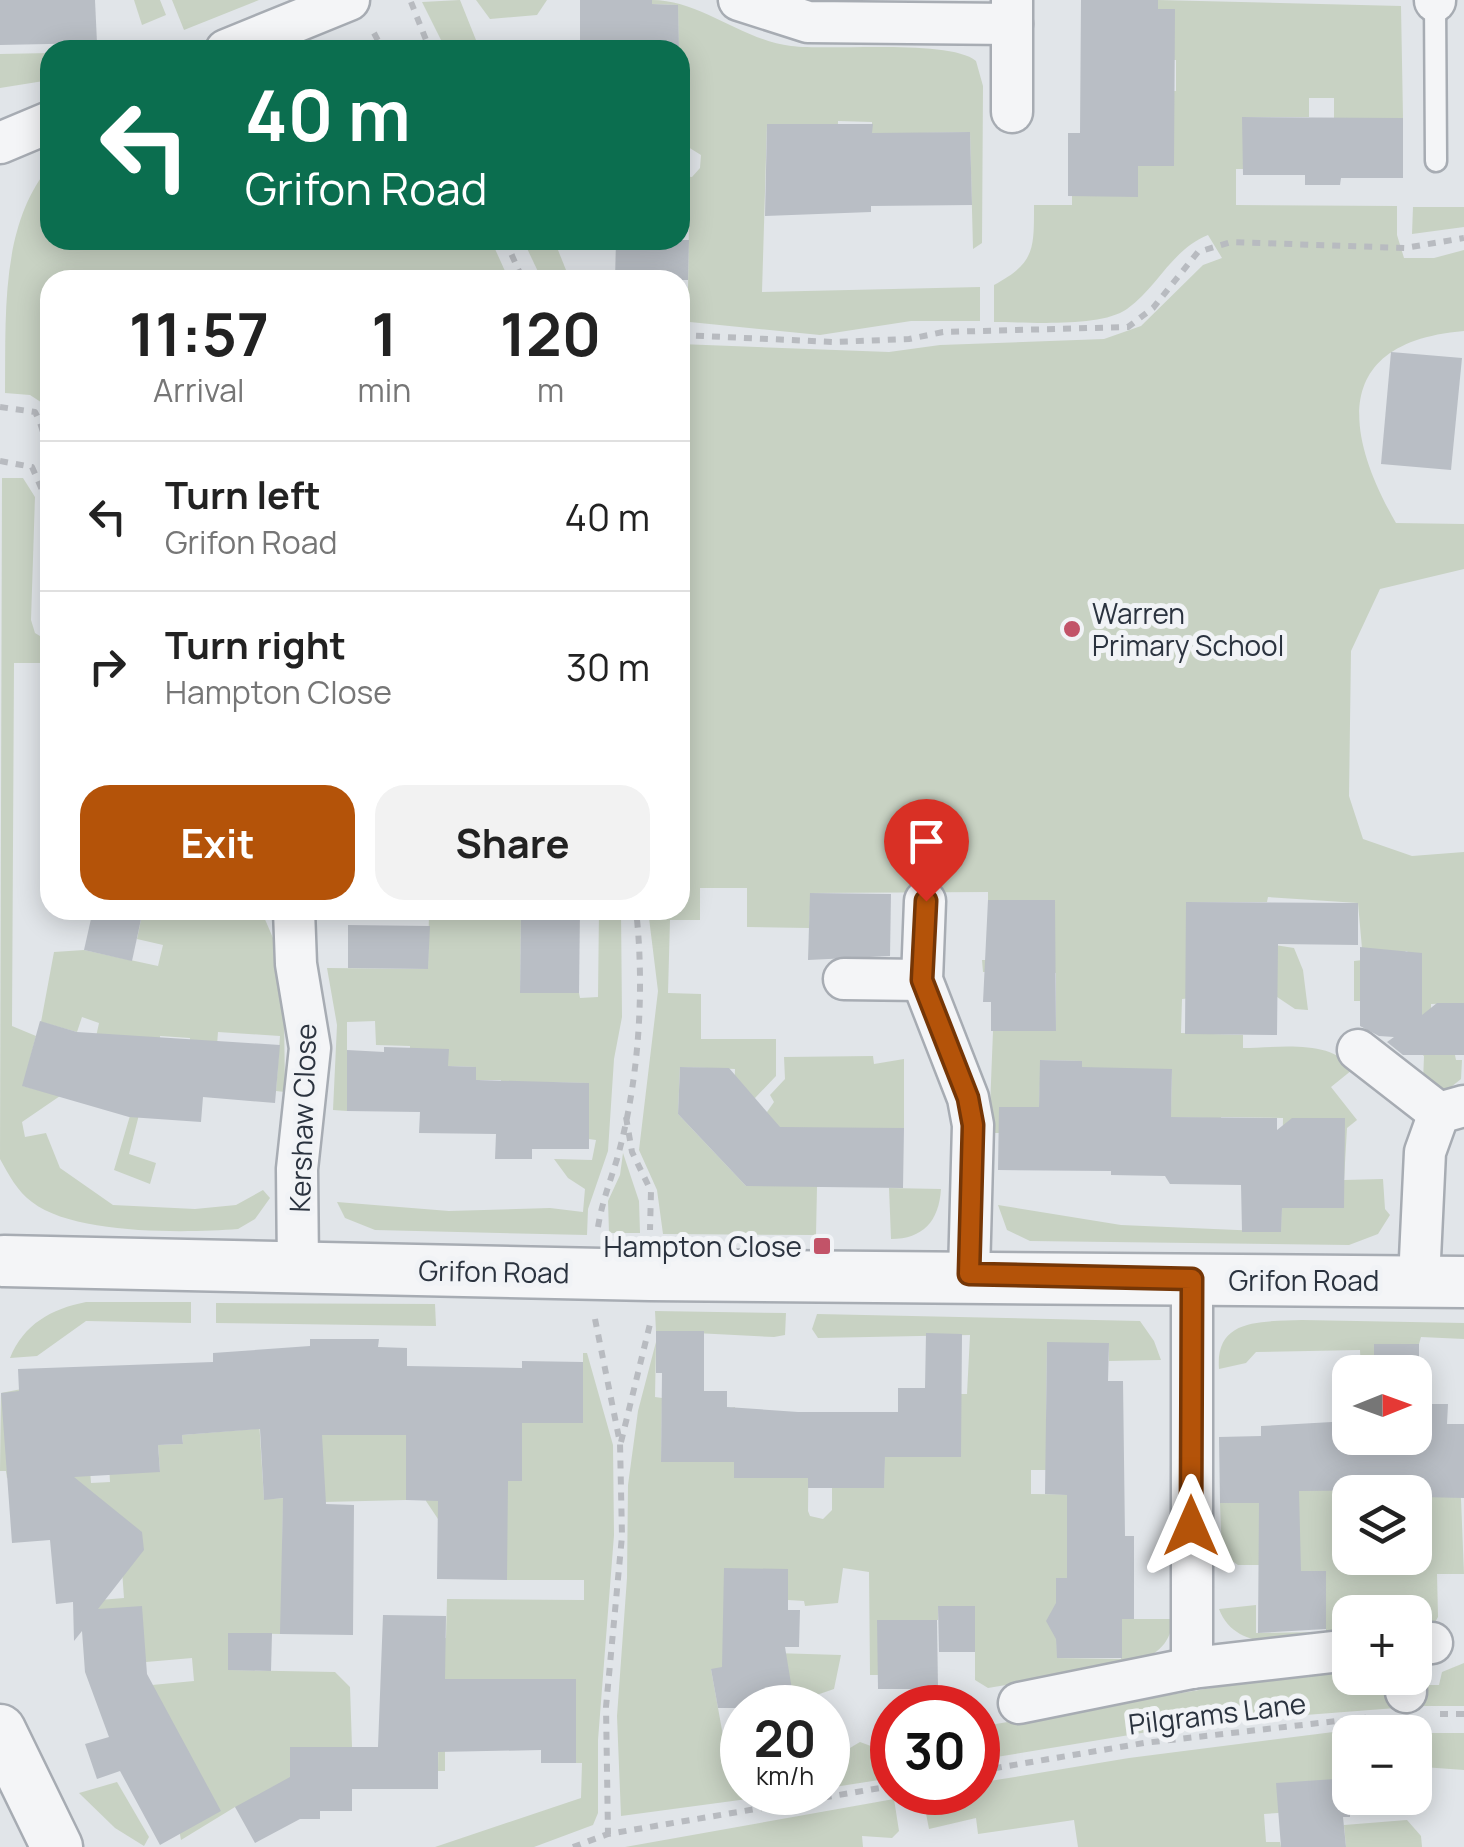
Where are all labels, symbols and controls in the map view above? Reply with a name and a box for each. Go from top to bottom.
text: 40 m [245,66,411,162]
icon: left [80,80,210,210]
text: Grifon Road [245,157,488,219]
text: 11:57 [129,292,269,374]
text: 1 [371,292,398,374]
text: 120 [500,292,601,374]
text: Arrival [153,368,244,412]
text: min [358,368,411,412]
text: m [537,368,564,412]
text: Turn left [165,468,321,520]
icon: left [80,489,135,544]
text: 40 m [565,490,650,542]
text: Grifon Road [165,520,337,564]
place label: Warren Primary School [1092,594,1284,664]
text: Turn right [165,618,346,670]
marker: Warren Primary School [1061,618,1083,640]
icon: right [80,639,135,694]
text: 30 m [566,640,650,692]
text: Hampton Close [165,670,392,714]
button: Exit [80,785,355,900]
button: Share [375,785,650,900]
pin [884,799,969,902]
icon: arrive [899,814,954,869]
street label: Kershaw Close [280,1023,324,1213]
place label: Hampton Close [603,1227,802,1265]
marker: Hampton Close [811,1235,833,1257]
street label: Grifon Road [418,1251,570,1291]
street label: Grifon Road [1229,1261,1379,1299]
north arrow [1332,1355,1432,1455]
map controls [1332,1355,1432,1815]
position arrow [1139,1474,1243,1578]
button: layers [1332,1475,1432,1575]
button: + [1332,1595,1432,1695]
street label: Pilgrams Lane [1126,1683,1308,1743]
speed limit sign: 30 [870,1685,1000,1815]
text: 20 [754,1704,816,1772]
button: − [1332,1715,1432,1815]
text: km/h [756,1758,814,1793]

